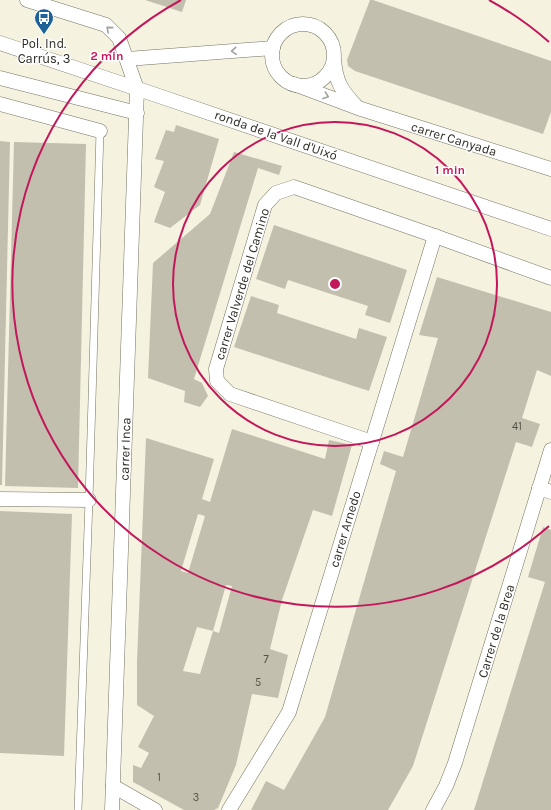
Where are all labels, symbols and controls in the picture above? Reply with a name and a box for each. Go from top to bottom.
bus stop icon: Pol. Ind. Carrús, 3 [33,7,55,35]
one-way arrow [107,27,114,34]
place label: Pol. Ind. Carrús, 3 [18,36,70,66]
one-way arrow [231,47,237,56]
text: 2 min [90,49,124,63]
one-way arrow [322,92,329,100]
street label: ronda de la Vall d'Uixó [213,107,339,163]
street label: carrer Canyada [409,119,499,159]
text: 1 min [435,163,465,177]
street label: carrer Valverde del Camino [212,206,272,362]
centre of rings [328,277,342,291]
street label: carrer Inca [116,417,134,481]
house number: 41 [512,420,522,433]
street label: carrer Arnedo [326,489,364,569]
street label: Carrer de la Brea [475,582,517,680]
house number: 7 [263,653,269,666]
house number: 5 [255,676,261,689]
house number: 1 [157,771,161,784]
house number: 3 [193,791,199,804]

